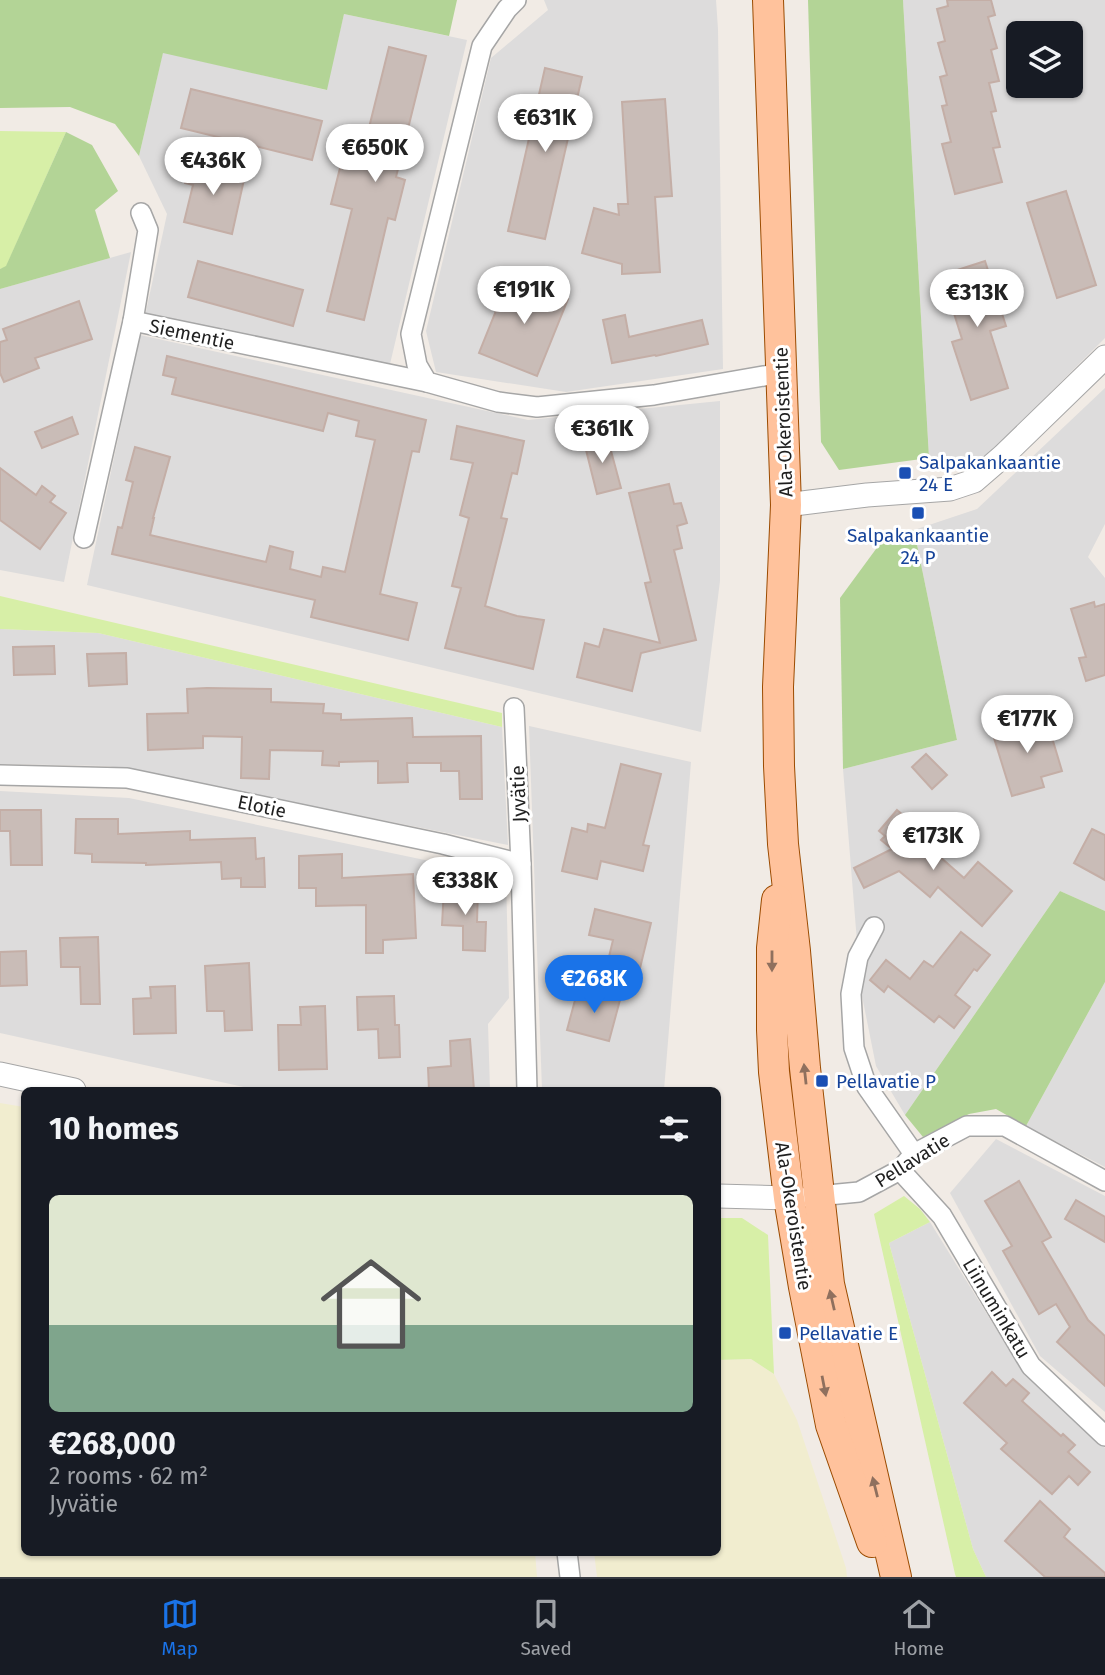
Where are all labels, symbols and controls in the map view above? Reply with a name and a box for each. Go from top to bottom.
map controls [1006,21,1083,98]
button: layers [1006,21,1083,98]
pin: €631K [496,94,594,154]
text: €631K [514,103,576,131]
pin: €650K [326,124,424,184]
text: €650K [342,133,408,161]
pin: €436K [164,138,262,197]
text: €436K [181,146,245,174]
pin: €191K [475,266,573,326]
pin: €313K [928,270,1026,329]
text: €191K [493,275,555,303]
text: €313K [946,278,1008,306]
street label: Siementie [147,314,237,355]
street label: Ala-Okeroistentie [769,347,798,497]
pin: €361K [553,406,651,465]
text: €361K [571,414,633,442]
place label: Salpakankaantie 24 E [919,451,1061,496]
marker: Salpakankaantie 24 E [897,465,913,481]
marker: Salpakankaantie 24 P [910,505,926,521]
place label: Salpakankaantie 24 P [847,524,989,569]
pin: €177K [978,696,1076,755]
text: €177K [997,704,1057,732]
street label: Jyvätie [506,765,531,823]
street label: Elotie [235,790,288,823]
pin: €173K [884,812,982,872]
text: €173K [903,821,963,849]
pin: €338K [416,858,514,917]
text: €338K [432,866,498,894]
one-way arrow [766,950,778,972]
pin: €268K [545,956,643,1015]
text: €268K [561,964,627,992]
one-way arrow [800,1063,811,1085]
place label: Pellavatie P [836,1070,936,1093]
marker: Pellavatie P [814,1073,830,1089]
icon: filters [655,1110,693,1148]
text: 10 homes [49,1111,179,1147]
street label: Pellavatie [871,1128,954,1192]
street label: Ala-Okeroistentie [770,1140,817,1292]
icon: home [308,1241,434,1367]
street label: Liinuminkatu [958,1254,1035,1363]
one-way arrow [827,1289,838,1311]
place label: Pellavatie E [799,1322,898,1345]
marker: Pellavatie E [777,1325,793,1341]
one-way arrow [818,1375,829,1397]
text: €268,000 [49,1426,176,1462]
text: 2 rooms · 62 m² [49,1462,208,1490]
one-way arrow [870,1476,881,1498]
text: Jyvätie [49,1490,118,1518]
tab: Map [161,1595,199,1660]
tab: Saved [520,1595,572,1660]
tab: Home [894,1595,944,1660]

